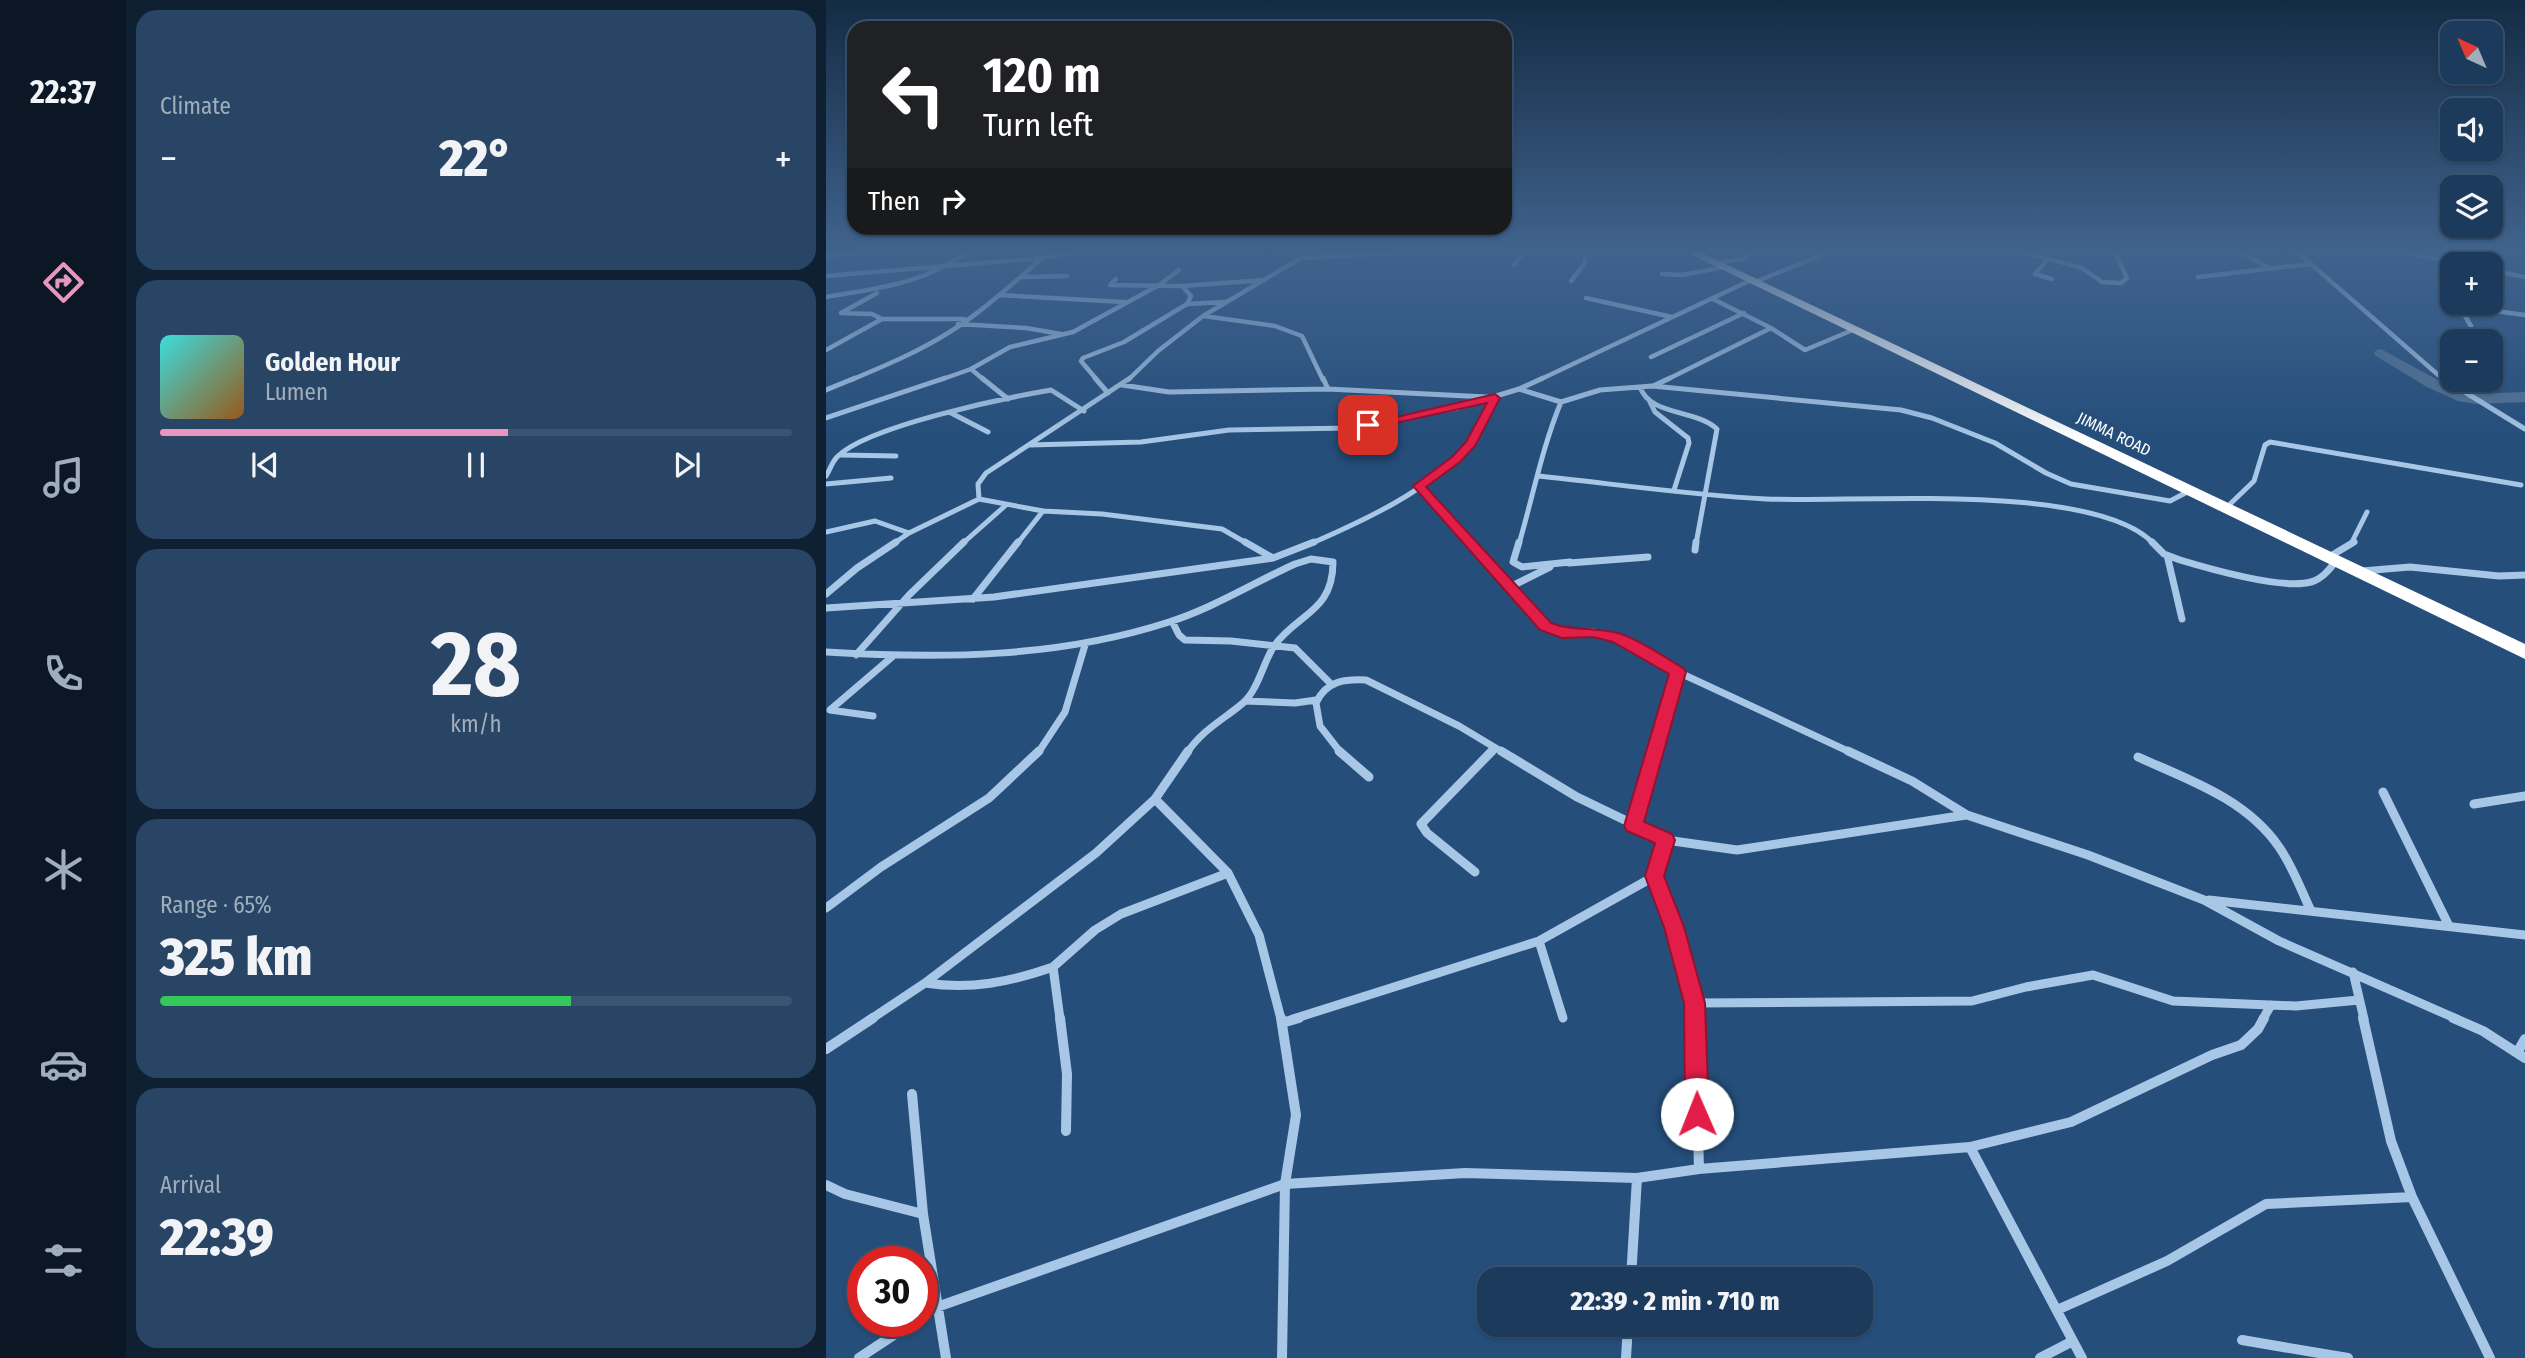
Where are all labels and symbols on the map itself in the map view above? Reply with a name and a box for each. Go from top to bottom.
north arrow [2440,21,2502,84]
pin [1338,395,1398,455]
street label: JIMMA ROAD [2074,408,2154,460]
position arrow [1660,1077,1734,1151]
speed limit sign: 30 [847,1246,938,1337]

